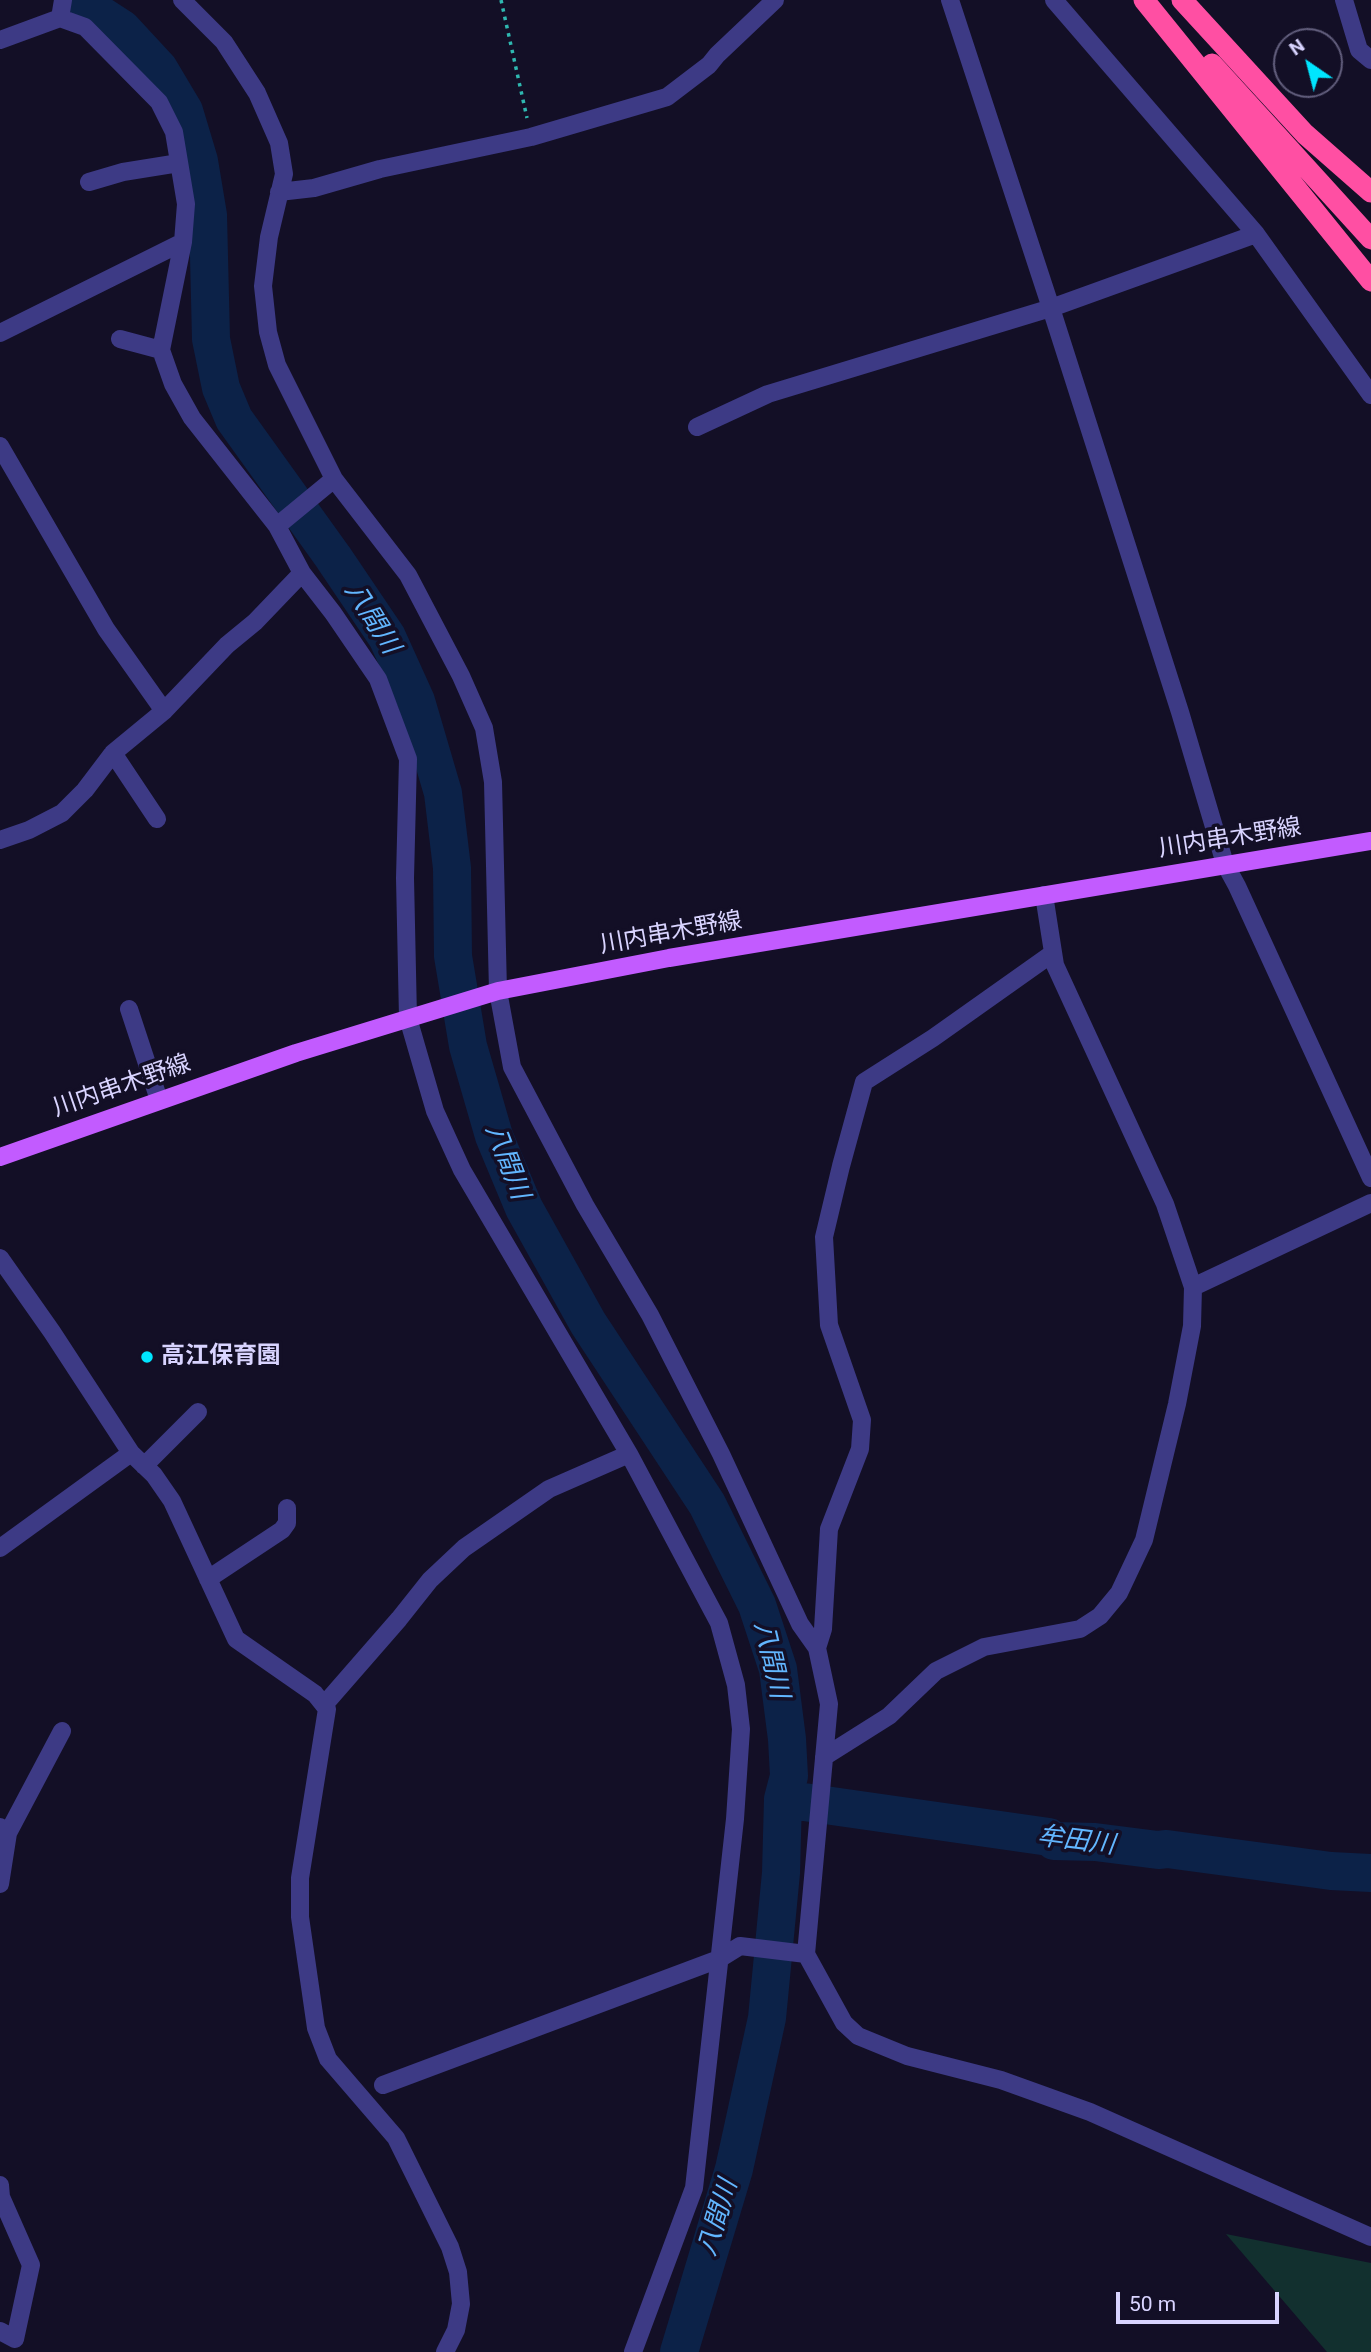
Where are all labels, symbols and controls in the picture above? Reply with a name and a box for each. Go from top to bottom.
north arrow [1273,28,1343,98]
text: N [1285,34,1309,60]
water label: 八間川 [337,578,405,660]
street label: 川内串木野線 [1157,814,1303,864]
street label: 川内串木野線 [598,907,744,961]
street label: 川内串木野線 [49,1050,195,1124]
water label: 八間川 [477,1120,535,1204]
place label: 高江保育園 [161,1343,281,1371]
marker: 高江保育園 [139,1349,155,1365]
water label: 八間川 [746,1618,794,1702]
water label: 牟田川 [1035,1822,1117,1862]
water label: 八間川 [693,2176,745,2260]
scale bar [1119,2278,1282,2322]
text: 50 m [1129,2292,1176,2316]

